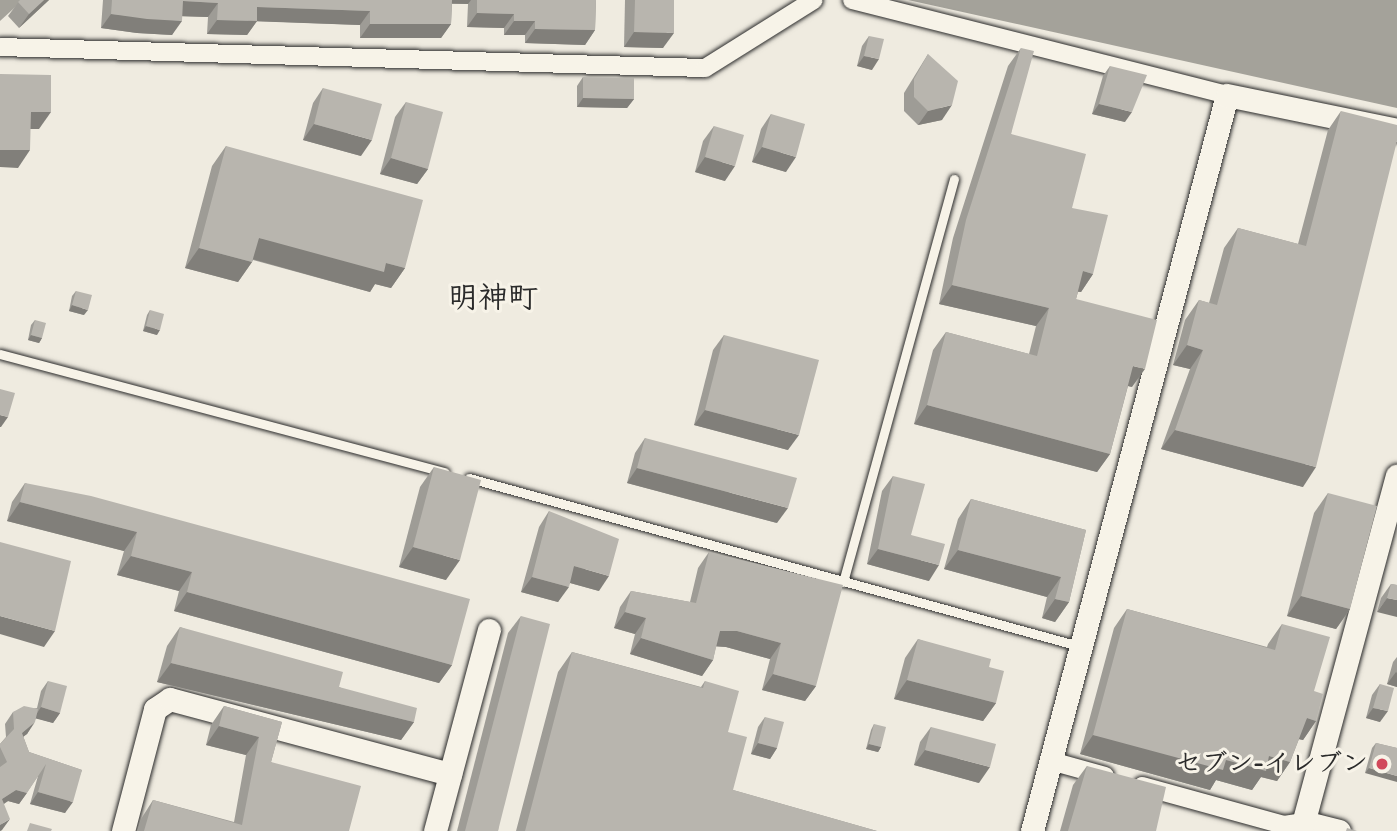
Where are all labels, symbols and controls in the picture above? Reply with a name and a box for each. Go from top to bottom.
district label: 明神町 [448,280,538,316]
place label: セブン-イレブン [1175,748,1368,780]
marker: セブン-イレブン [1374,756,1390,772]

